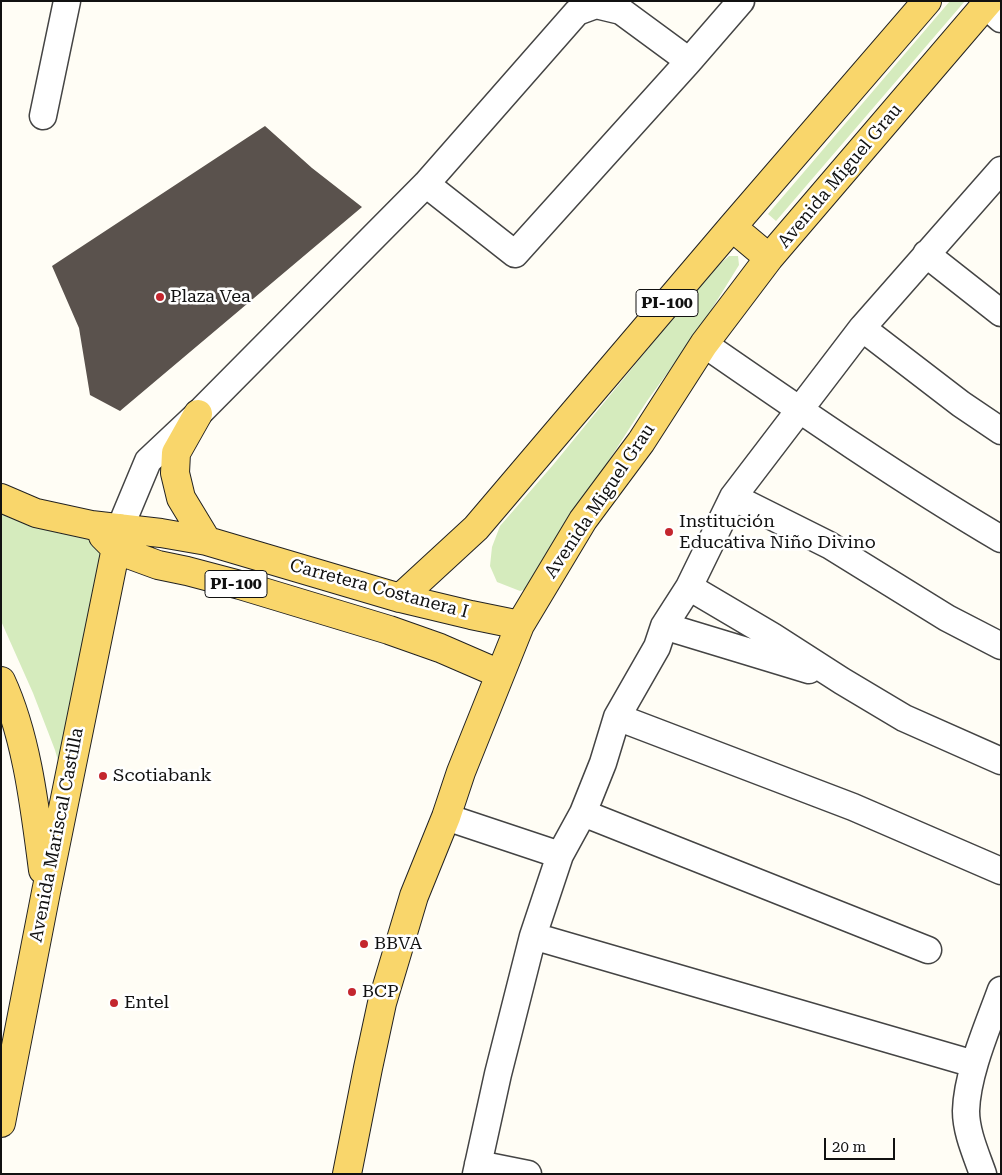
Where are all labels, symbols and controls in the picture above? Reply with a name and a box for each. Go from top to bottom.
street label: Avenida Miguel Grau [773,100,907,252]
place label: Plaza Vea [170,286,251,308]
road number: PI-100 [636,290,698,316]
marker: Plaza Vea [154,291,166,303]
street label: Avenida Miguel Grau [540,420,660,582]
place label: Institución Educativa Niño Divino [679,511,876,554]
marker: Institución Educativa Niño Divino [663,526,675,538]
street label: Carretera Costanera I [287,555,471,623]
road number: PI-100 [205,570,267,598]
street label: Avenida Mariscal Castilla [26,726,88,944]
place label: Scotiabank [113,765,212,787]
marker: Scotiabank [97,770,109,782]
place label: BBVA [374,933,422,955]
marker: BBVA [358,938,370,950]
place label: BCP [362,981,399,1003]
marker: BCP [346,986,358,998]
place label: Entel [124,992,169,1014]
marker: Entel [108,997,120,1009]
scale bar [827,1128,898,1160]
text: 20 m [832,1138,866,1156]

